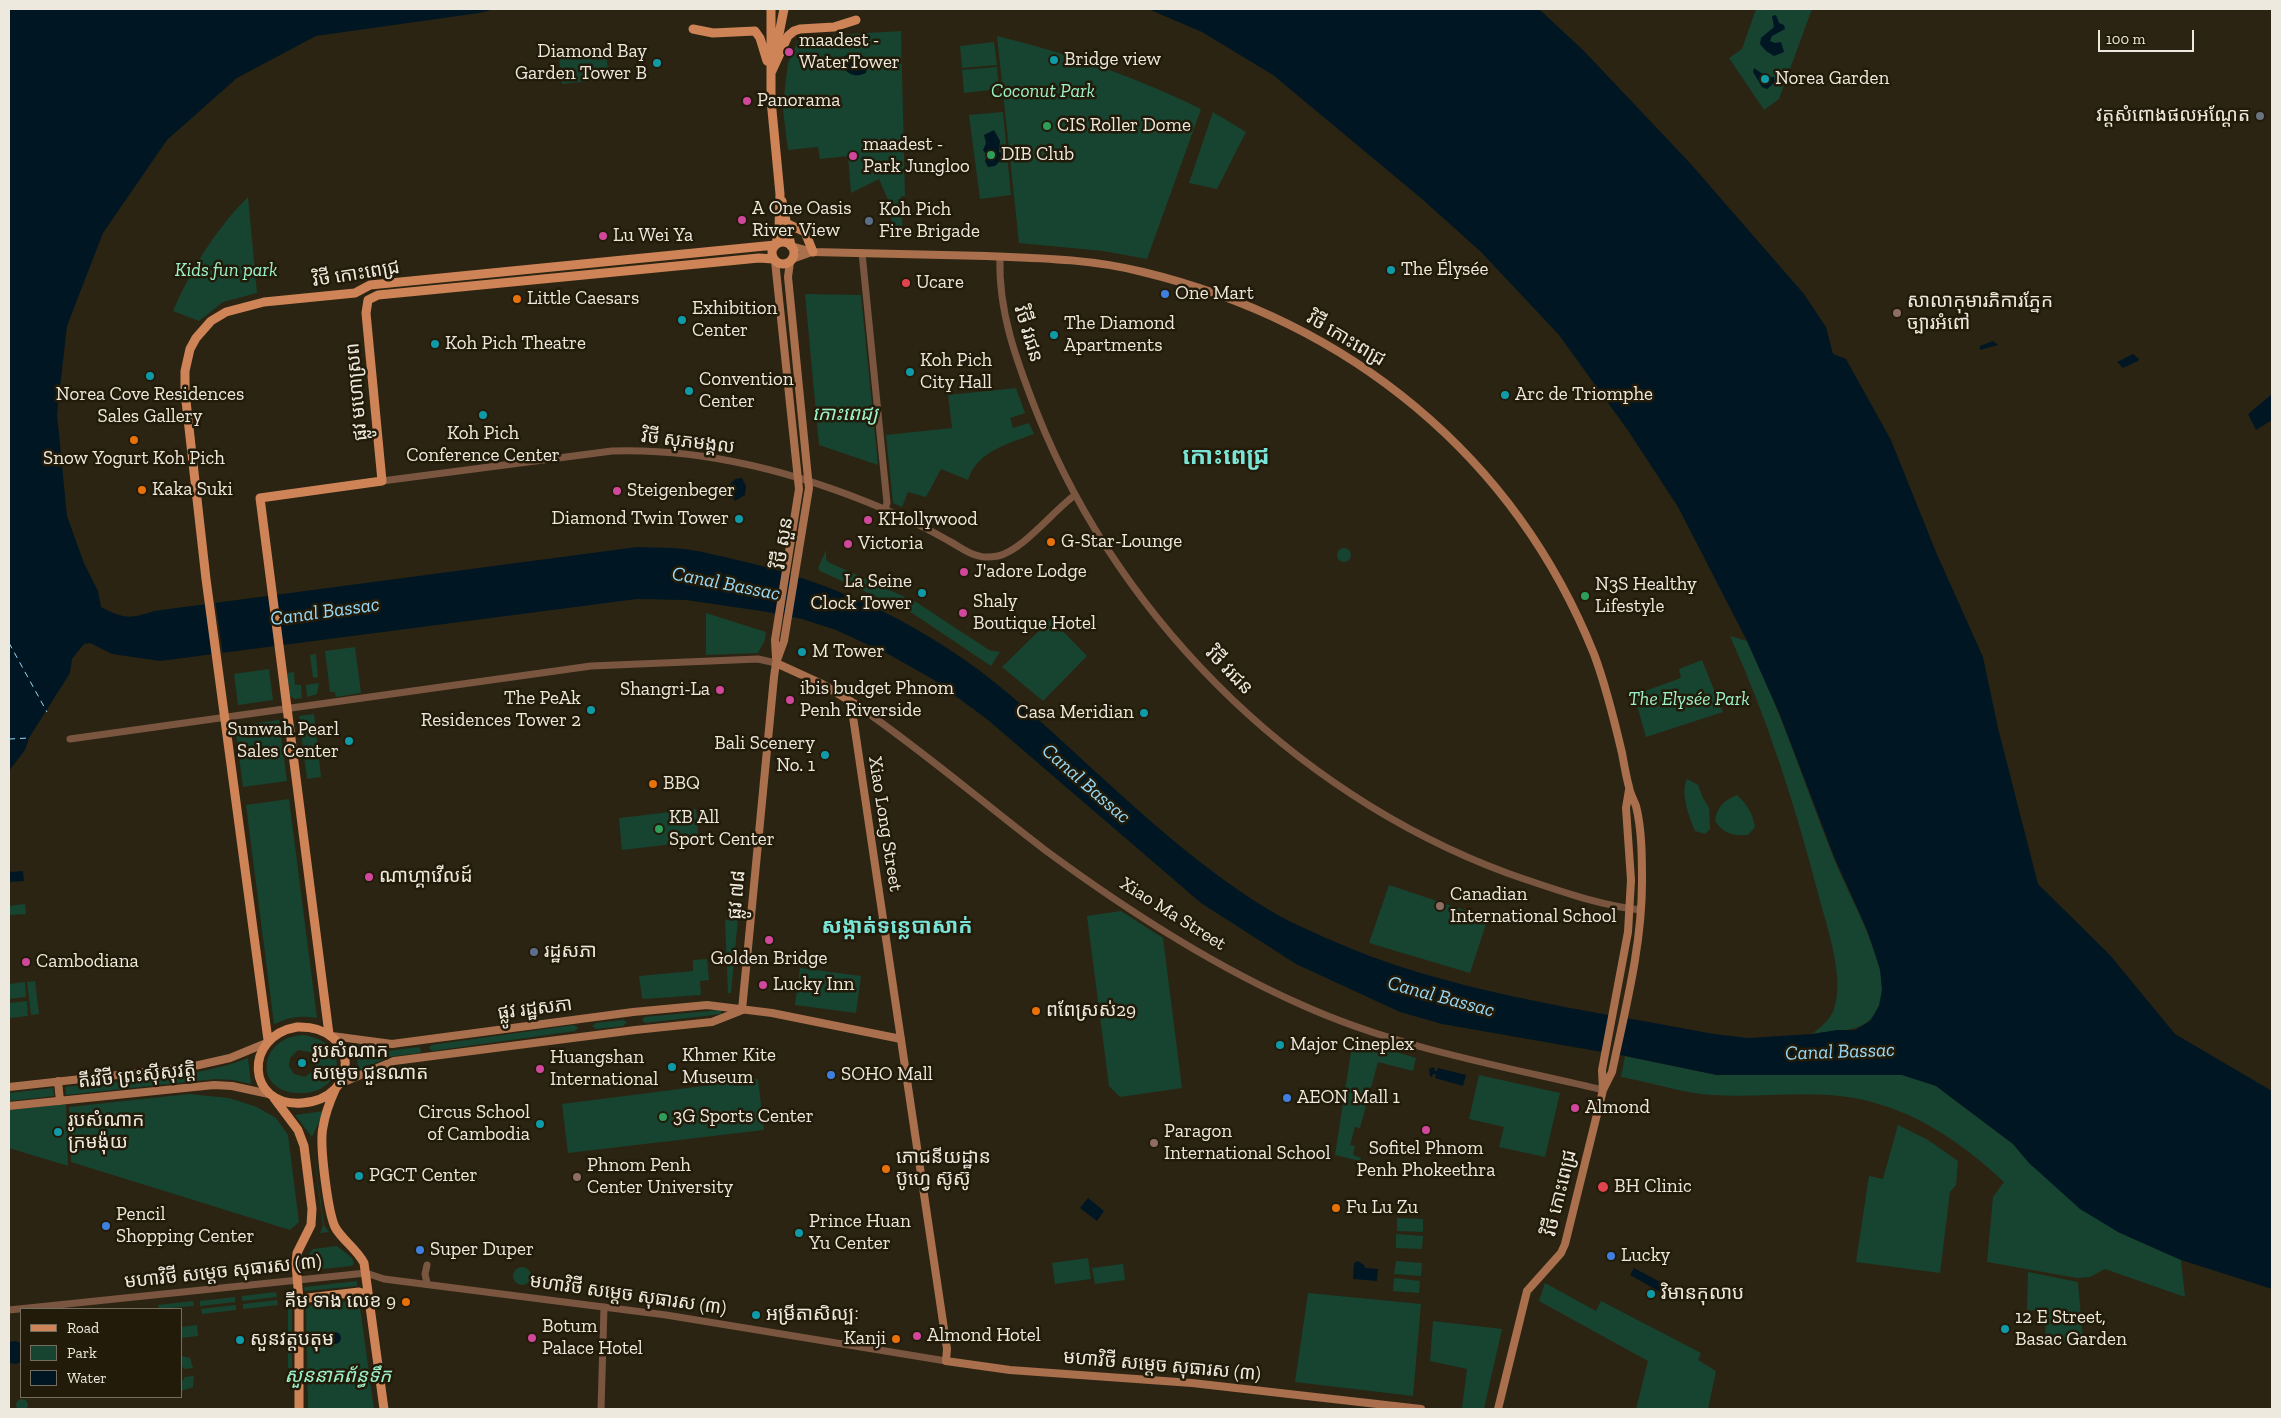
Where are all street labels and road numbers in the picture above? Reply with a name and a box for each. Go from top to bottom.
street label: វិថី កោះពេជ្រ [311,256,401,292]
street label: វិថី វរជន [1009,303,1047,365]
street label: វិថី កោះពេជ្រ [1302,307,1390,371]
street label: ផ្លូវ មហោស្រព [341,342,373,442]
street label: វិថី សុភមង្គល [640,425,736,459]
street label: វិថី សួន [768,515,798,571]
street label: វិថី វរជន [1201,642,1257,700]
street label: Xiao Long Street [863,755,907,893]
street label: ផ្លូវ ៧៨ [723,869,751,921]
street label: Xiao Ma Street [1116,872,1230,956]
street label: ផ្លូវ រដ្ឋសភា [496,993,574,1025]
street label: តីរវិថី ព្រះស៊ីសុវត្តិ [77,1058,197,1094]
street label: វិថី កោះពេជ្រ [1538,1148,1582,1238]
street label: មហាវិថី សម្តេច សុធារស (៣) [123,1250,323,1294]
street label: មហាវិថី សម្តេច សុធារស (៣) [528,1270,728,1320]
street label: មហាវិថី សម្តេច សុធារស (៣) [1062,1346,1262,1386]

